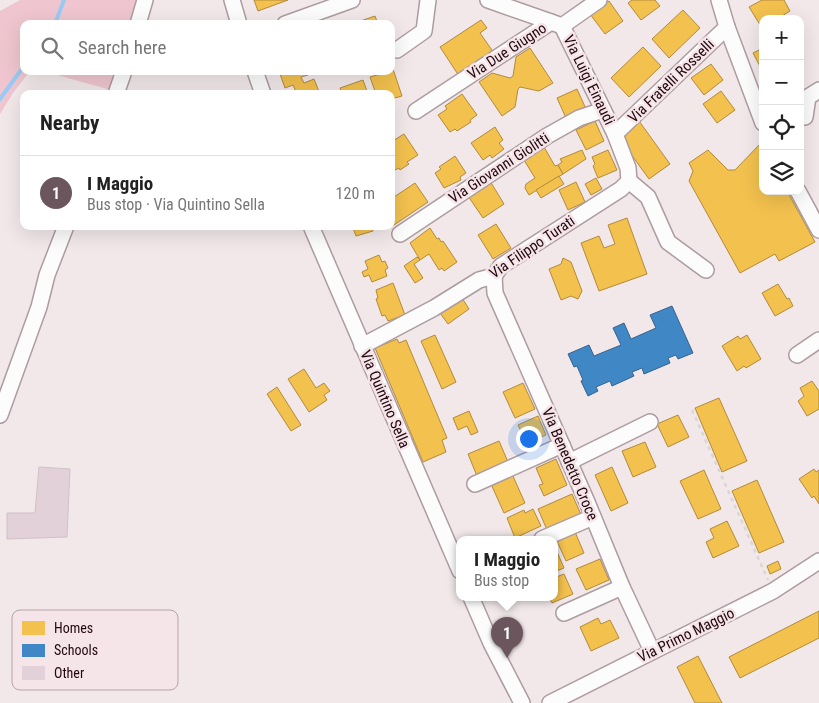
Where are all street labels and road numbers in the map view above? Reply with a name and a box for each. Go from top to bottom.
street label: Via Due Giugno [464,19,550,83]
street label: Via Luigi Einaudi [559,32,619,128]
street label: Via Fratelli Rosselli [624,35,718,127]
street label: Via Giovanni Giolitti [445,129,553,207]
street label: Via Filippo Turati [486,212,578,282]
street label: Via Quintino Sella [356,347,414,451]
street label: Via Benedetto Croce [538,405,602,523]
street label: Via Primo Maggio [635,604,737,666]

